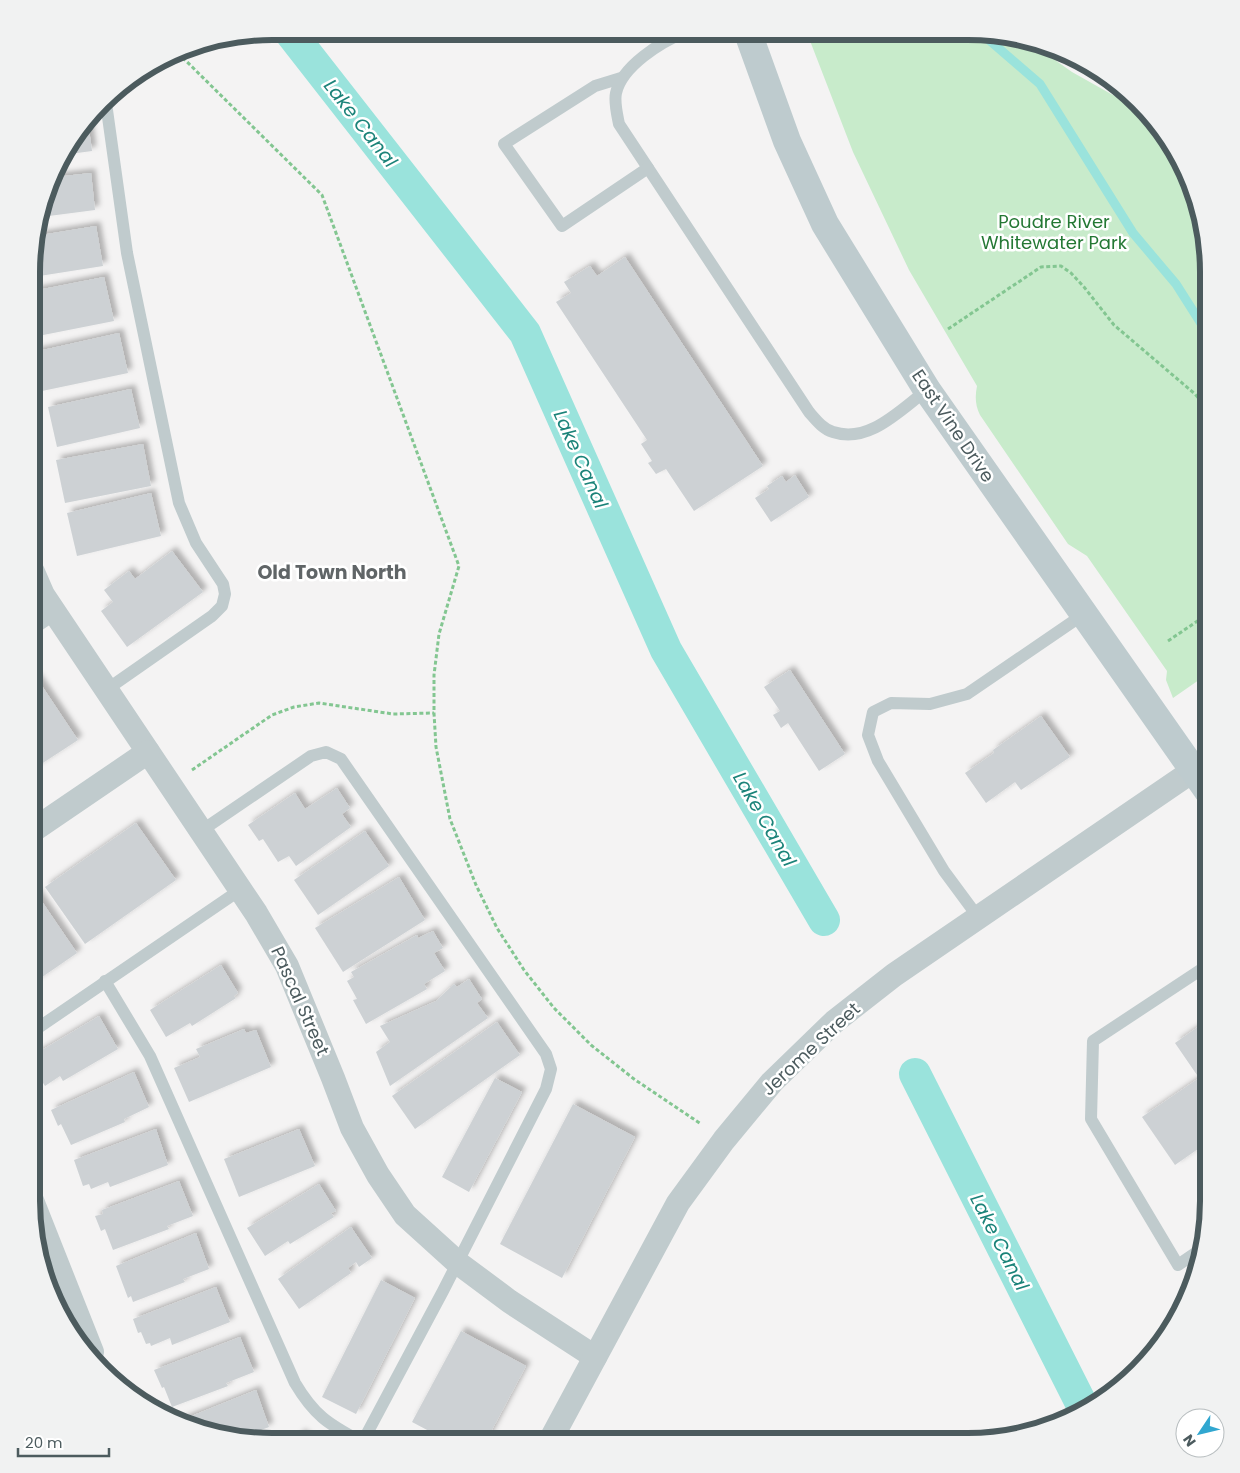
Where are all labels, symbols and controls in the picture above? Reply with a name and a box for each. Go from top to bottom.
water label: Lake Canal [317,73,404,173]
park label: Poudre River Whitewater Park [981,209,1128,255]
street label: East Vine Drive [906,364,1001,487]
water label: Lake Canal [547,406,614,513]
district label: Old Town North [257,559,407,586]
water label: Lake Canal [727,767,803,872]
street label: Pascal Street [265,942,336,1059]
street label: Jerome Street [756,996,865,1101]
water label: Lake Canal [964,1189,1036,1296]
north arrow [1175,1408,1225,1458]
scale bar [18,1426,109,1458]
text: N [1178,1430,1201,1451]
text: 20 m [25,1432,63,1453]

